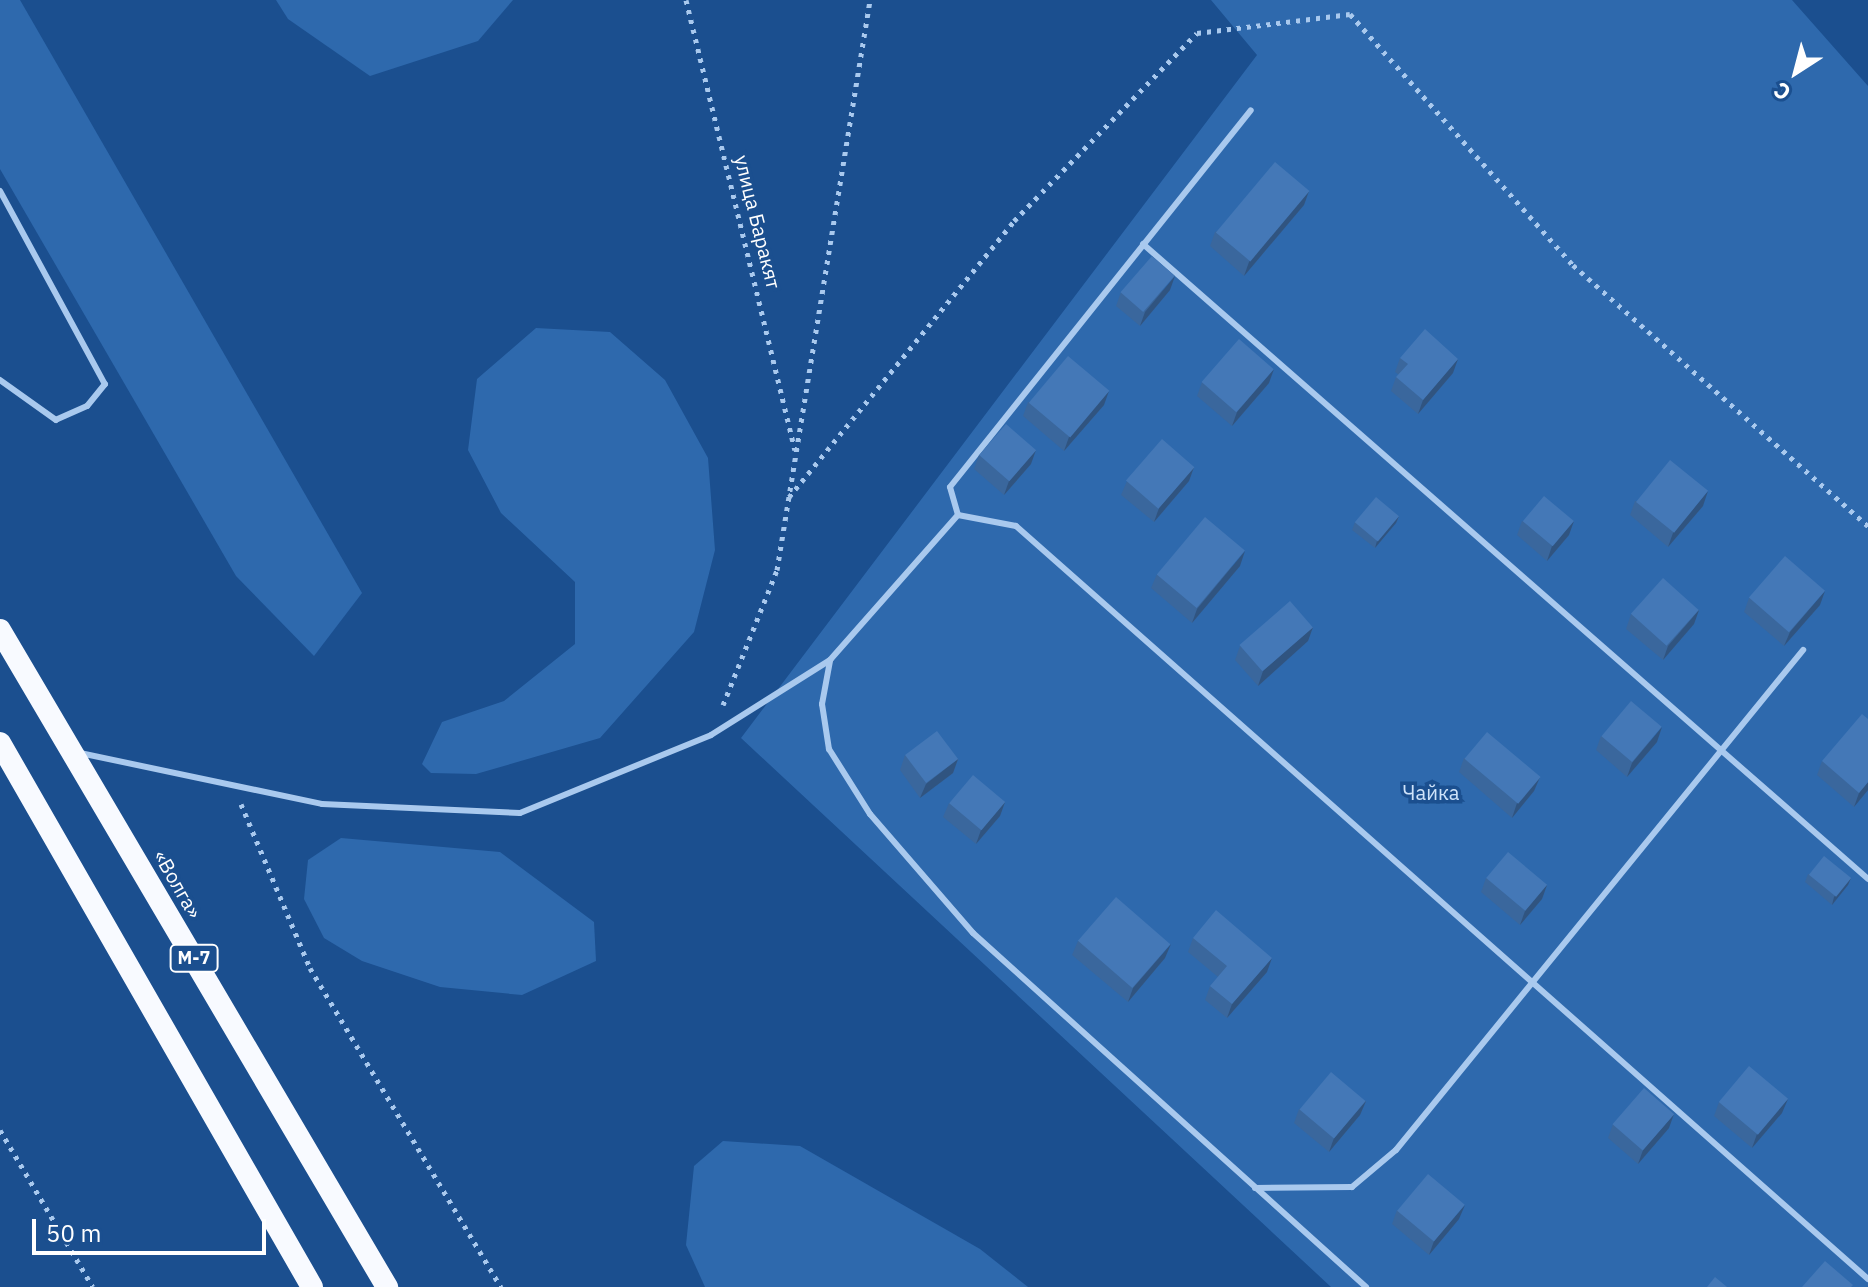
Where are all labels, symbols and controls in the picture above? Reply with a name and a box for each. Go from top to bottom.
north arrow [1756,32,1836,112]
text: С [1767,76,1796,108]
street label: улица Баракят [730,153,786,291]
park label: Чайка [1403,780,1459,804]
street label: «Волга» [149,845,207,923]
road number: М-7 [168,944,220,972]
scale bar [36,1203,270,1253]
text: 50 m [46,1217,101,1249]

